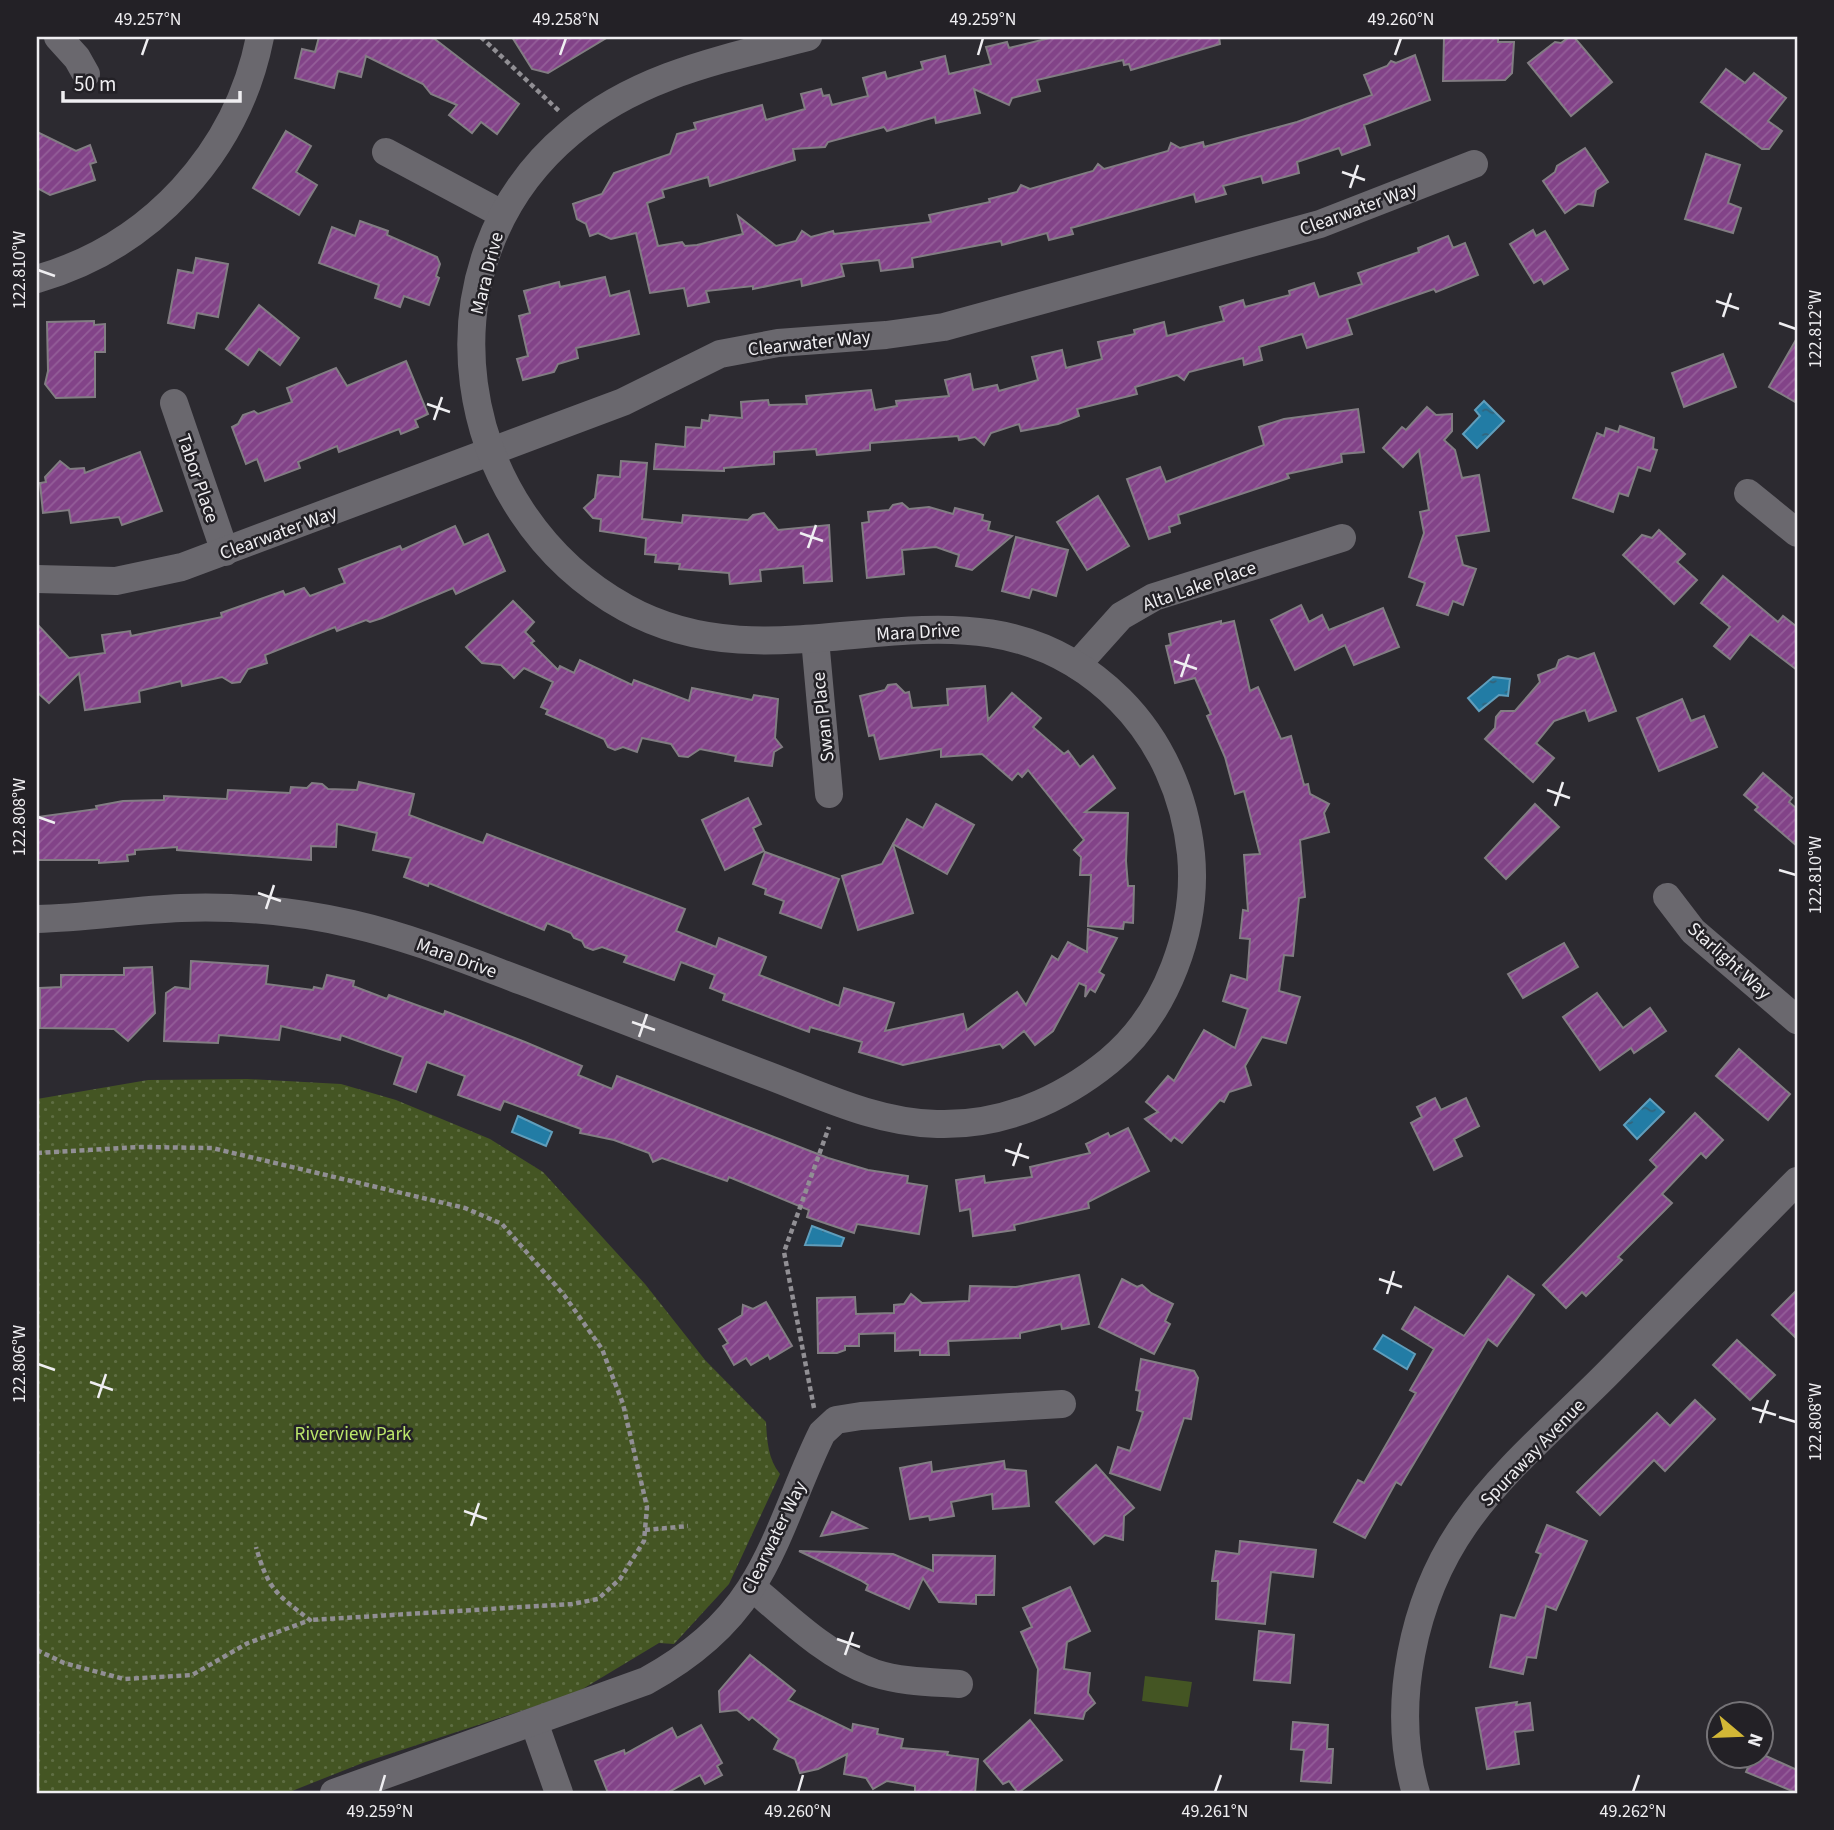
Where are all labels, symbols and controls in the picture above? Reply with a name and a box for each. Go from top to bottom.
text: 49.257°N [115,7,181,32]
text: 49.258°N [533,7,599,32]
text: 49.259°N [950,7,1016,32]
text: 49.260°N [1368,7,1434,32]
scale bar [63,60,240,104]
text: 50 m [74,69,116,99]
street label: Clearwater Way [1296,176,1421,243]
street label: Mara Drive [464,229,511,317]
text: 122.810°W [7,231,32,309]
text: 122.812°W [1803,290,1828,368]
street label: Clearwater Way [746,324,872,363]
street label: Tabor Place [170,430,225,527]
street label: Clearwater Way [216,500,341,567]
street label: Alta Lake Place [1139,554,1260,618]
street label: Mara Drive [875,617,961,648]
street label: Swan Place [805,671,842,763]
text: 122.808°W [7,778,32,856]
text: 122.810°W [1803,836,1828,914]
street label: Starlight Way [1681,916,1777,1006]
street label: Mara Drive [412,931,501,985]
text: 122.806°W [7,1325,32,1403]
text: 122.808°W [1803,1383,1828,1461]
street label: Spuraway Avenue [1474,1393,1592,1513]
park label: Riverview Park [295,1421,412,1448]
street label: Clearwater Way [735,1476,814,1599]
north arrow [1704,1700,1774,1770]
text: N [1740,1730,1769,1750]
text: 49.259°N [347,1799,413,1824]
text: 49.260°N [765,1799,831,1824]
text: 49.261°N [1182,1799,1248,1824]
text: 49.262°N [1600,1799,1666,1824]

